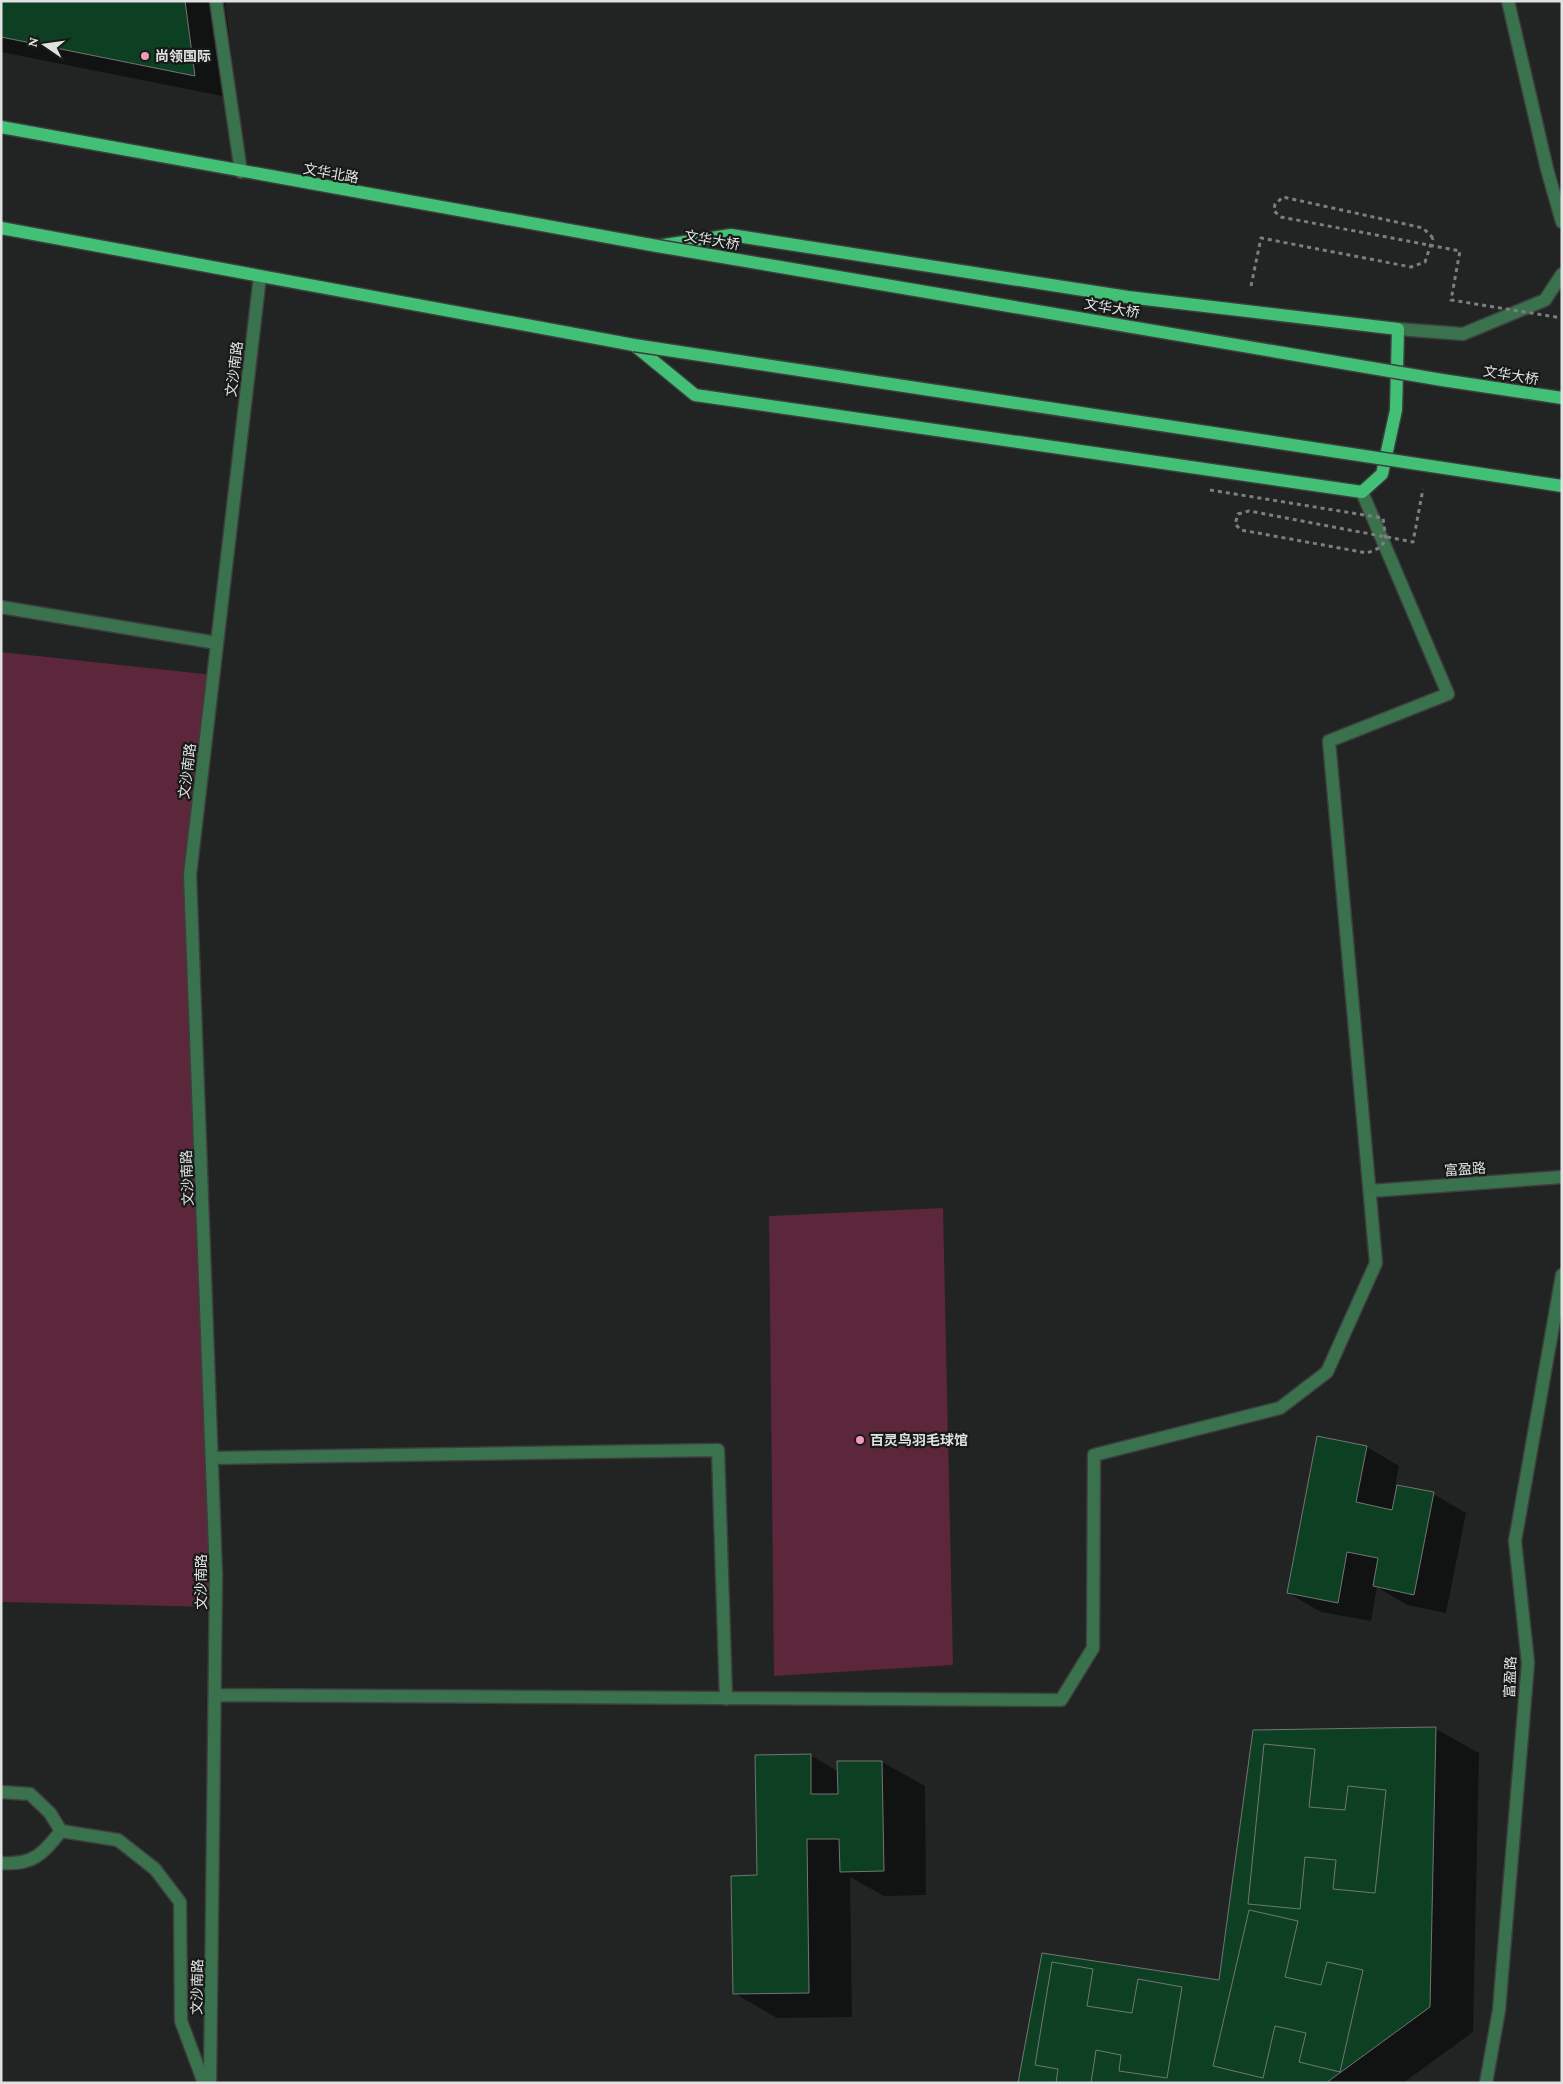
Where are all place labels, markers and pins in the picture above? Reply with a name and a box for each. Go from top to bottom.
place label: 尚领国际 [155,48,211,64]
marker: 尚领国际 [139,50,151,62]
place label: 百灵鸟羽毛球馆 [870,1432,968,1448]
marker: 百灵鸟羽毛球馆 [854,1434,866,1446]

